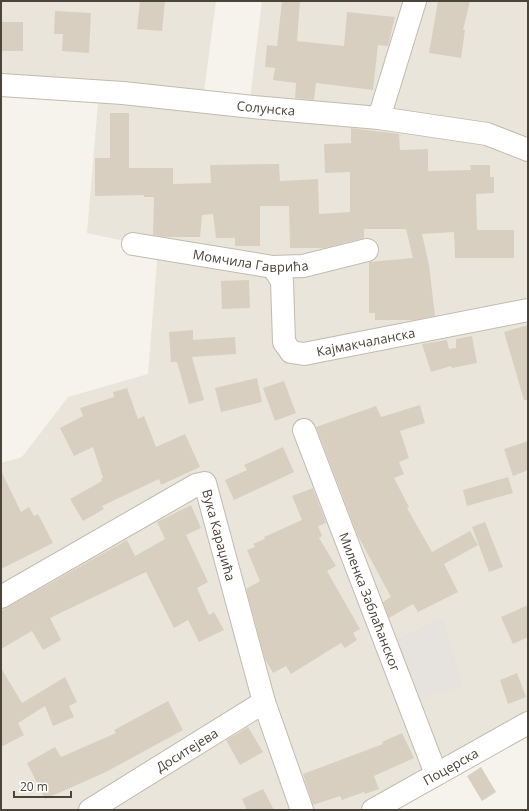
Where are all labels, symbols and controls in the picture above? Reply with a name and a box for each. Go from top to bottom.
street label: Солунска [236,96,296,120]
street label: Момчила Гаврића [192,245,310,276]
street label: Кајмакчаланска [315,323,417,360]
street label: Вука Караџића [198,487,240,583]
street label: Миленка Заблаћанског [335,530,405,674]
street label: Доситејева [152,724,221,776]
street label: Поцерска [420,744,482,789]
scale bar [14,773,71,799]
text: 20 m [20,778,48,795]

